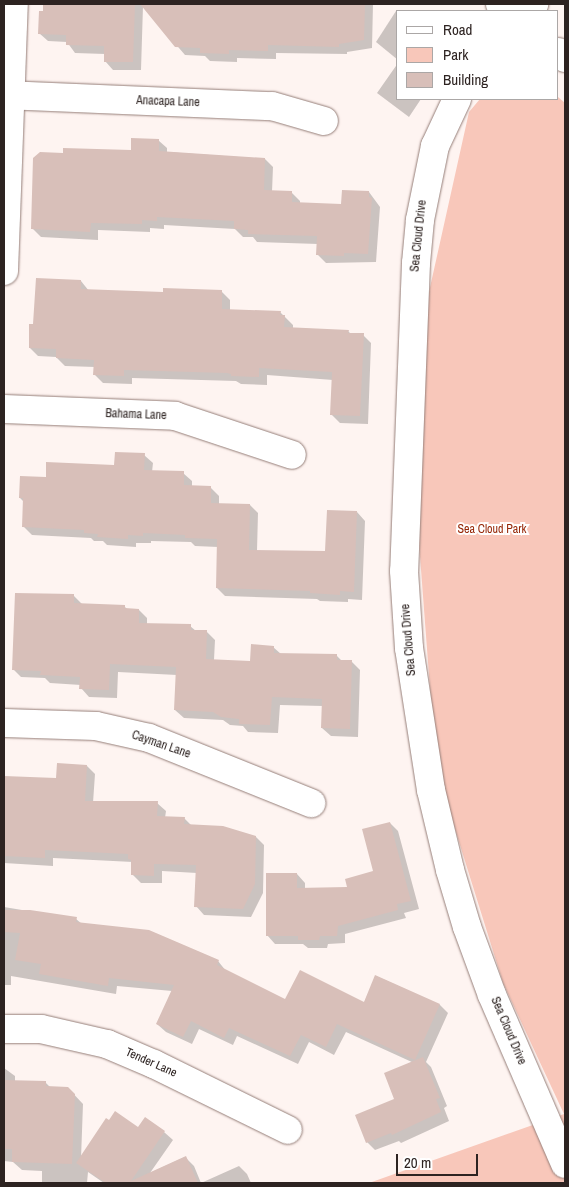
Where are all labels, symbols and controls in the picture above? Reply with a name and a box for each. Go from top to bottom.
legend [396,10,559,100]
text: Road [443,19,472,40]
text: Park [443,44,468,65]
text: Building [443,69,488,90]
street label: Anacapa Lane [136,94,200,110]
street label: Sea Cloud Drive [408,199,430,273]
street label: Bahama Lane [105,407,167,423]
park label: Sea Cloud Park [458,523,526,537]
street label: Sea Cloud Drive [399,603,419,677]
street label: Cayman Lane [130,728,192,762]
street label: Sea Cloud Drive [487,995,529,1067]
street label: Tender Lane [123,1045,179,1081]
scale bar [399,1144,482,1176]
text: 20 m [404,1152,431,1173]

